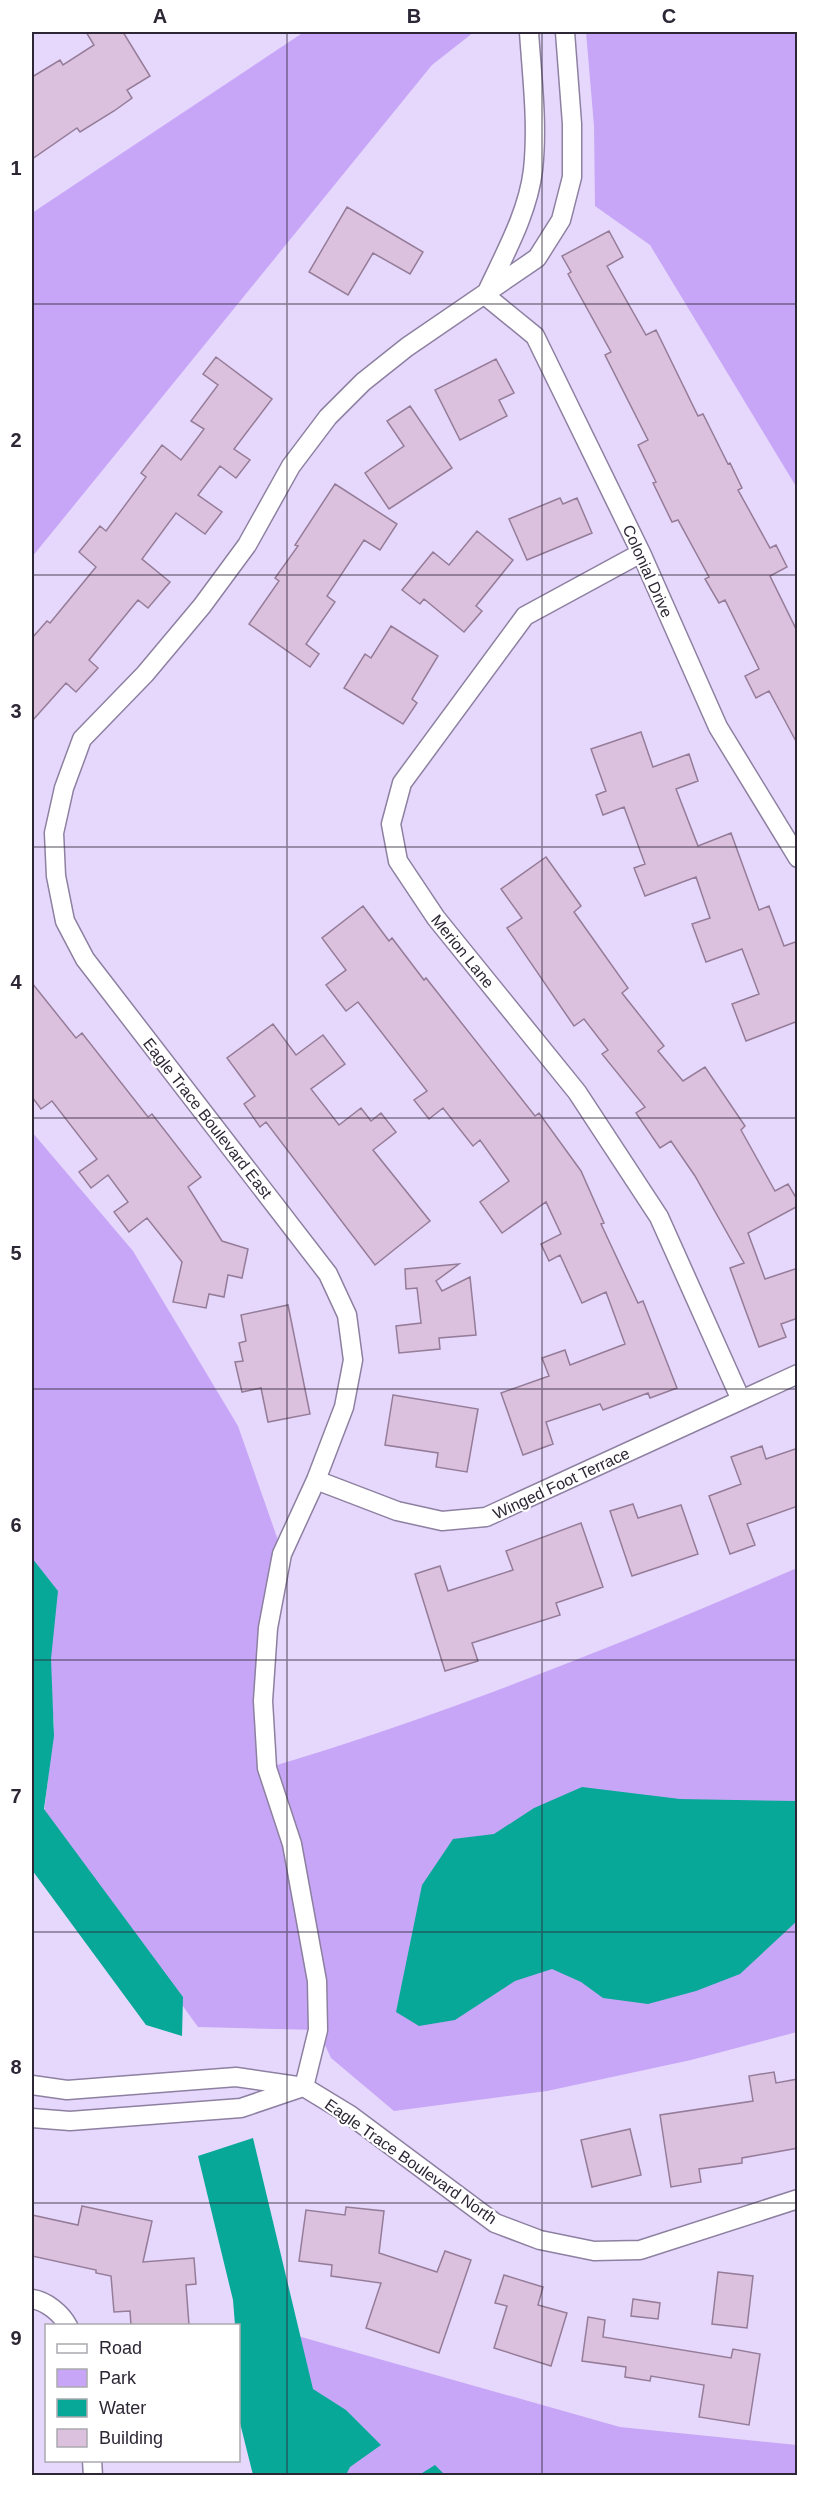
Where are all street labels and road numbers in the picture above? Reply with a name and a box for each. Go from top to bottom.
street label: Colonial Drive [620,522,676,620]
street label: Merion Lane [428,911,497,991]
street label: Eagle Trace Boulevard East [140,1035,276,1202]
street label: Winged Foot Terrace [490,1444,632,1522]
street label: Eagle Trace Boulevard North [322,2096,500,2227]

